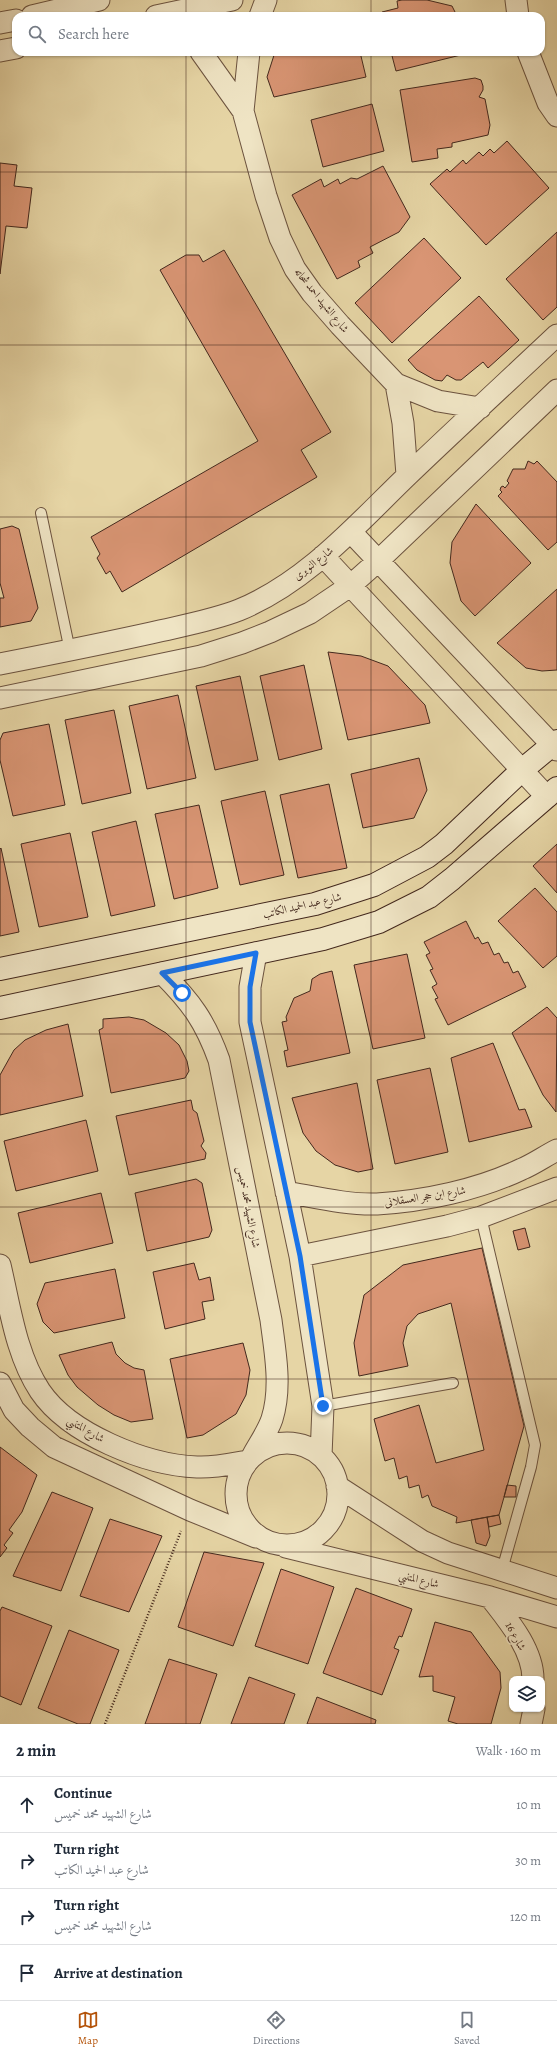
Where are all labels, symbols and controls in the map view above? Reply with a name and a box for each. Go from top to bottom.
search box [12,12,545,56]
icon: search [26,23,48,45]
text: Search here [58,24,129,44]
street label: شارع الشهيد احمد شحاته [289,265,352,337]
street label: شارع النوبرى [290,543,338,585]
street label: شارع عبد الحميد الكاتب [261,889,343,924]
route start [173,984,191,1002]
street label: شارع الشهيد محمد خميس [231,1165,264,1250]
street label: شارع ابن حجر العسقلانى [383,1183,467,1212]
route end [314,1397,332,1415]
street label: شارع المتنبي [63,1413,107,1449]
street label: شارع المتنبي [396,1567,441,1595]
street label: شارع 16 [500,1619,529,1654]
map controls [509,1676,545,1712]
button: layers [509,1676,545,1712]
text: 2 min [16,1739,56,1762]
text: Walk · 160 m [476,1742,541,1759]
text: Continue [54,1783,112,1803]
icon: ahead [16,1794,38,1816]
text: 10 m [516,1796,541,1813]
text: شارع الشهيد محمد خميس [54,1805,152,1822]
text: Turn right [54,1839,119,1859]
icon: right [16,1850,38,1872]
text: 30 m [515,1852,541,1869]
text: شارع عبد الحميد الكاتب [54,1861,149,1878]
text: Turn right [54,1895,119,1915]
icon: right [16,1906,38,1928]
text: 120 m [510,1908,541,1925]
text: شارع الشهيد محمد خميس [54,1917,152,1934]
icon: arrive [16,1962,38,1984]
text: Arrive at destination [54,1963,183,1983]
tab: Map [77,2009,99,2048]
tab: Directions [253,2009,300,2048]
tab: Saved [454,2009,480,2048]

